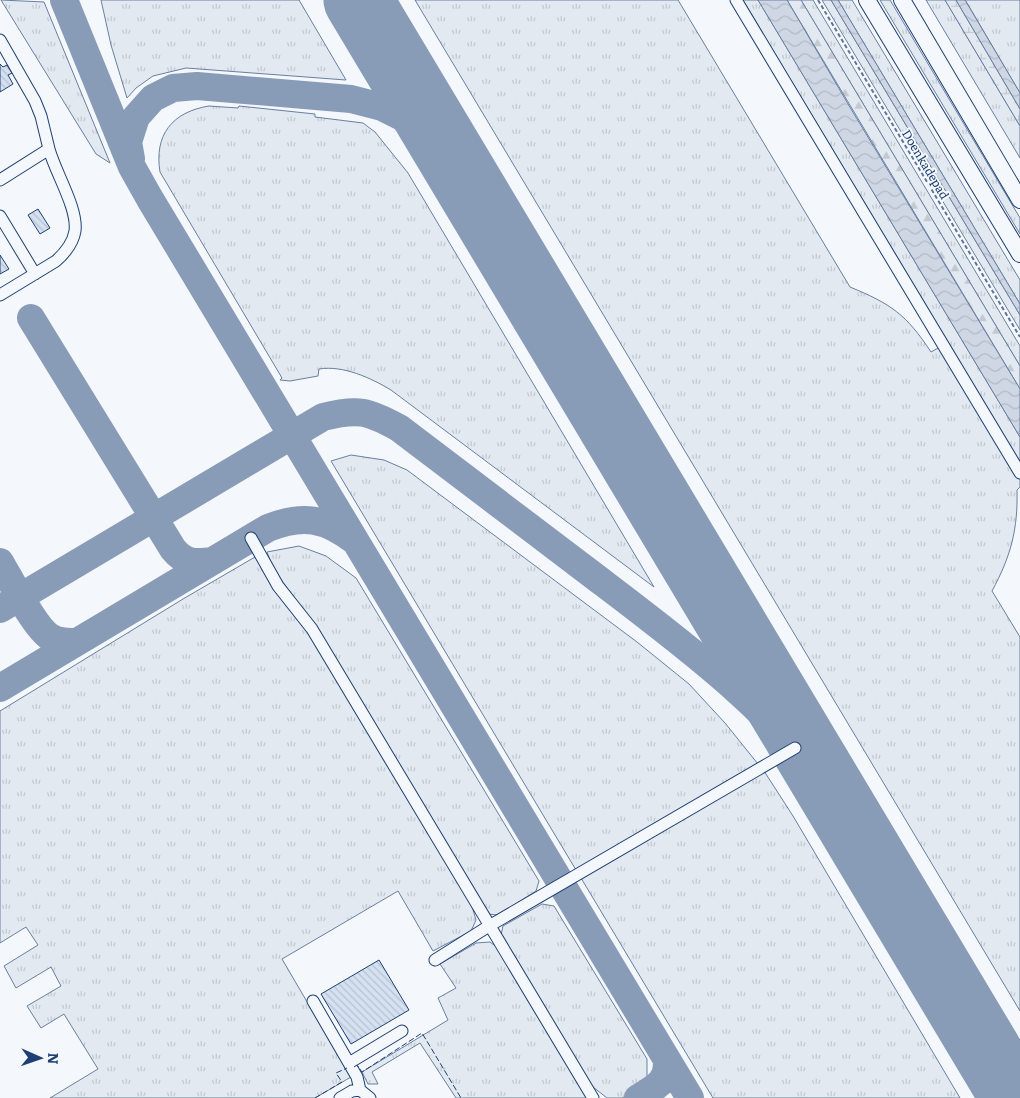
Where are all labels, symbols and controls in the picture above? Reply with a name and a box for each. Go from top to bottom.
street label: Doenkadepad [898,126,954,203]
north arrow [15,1033,65,1083]
text: N [44,1052,64,1065]

